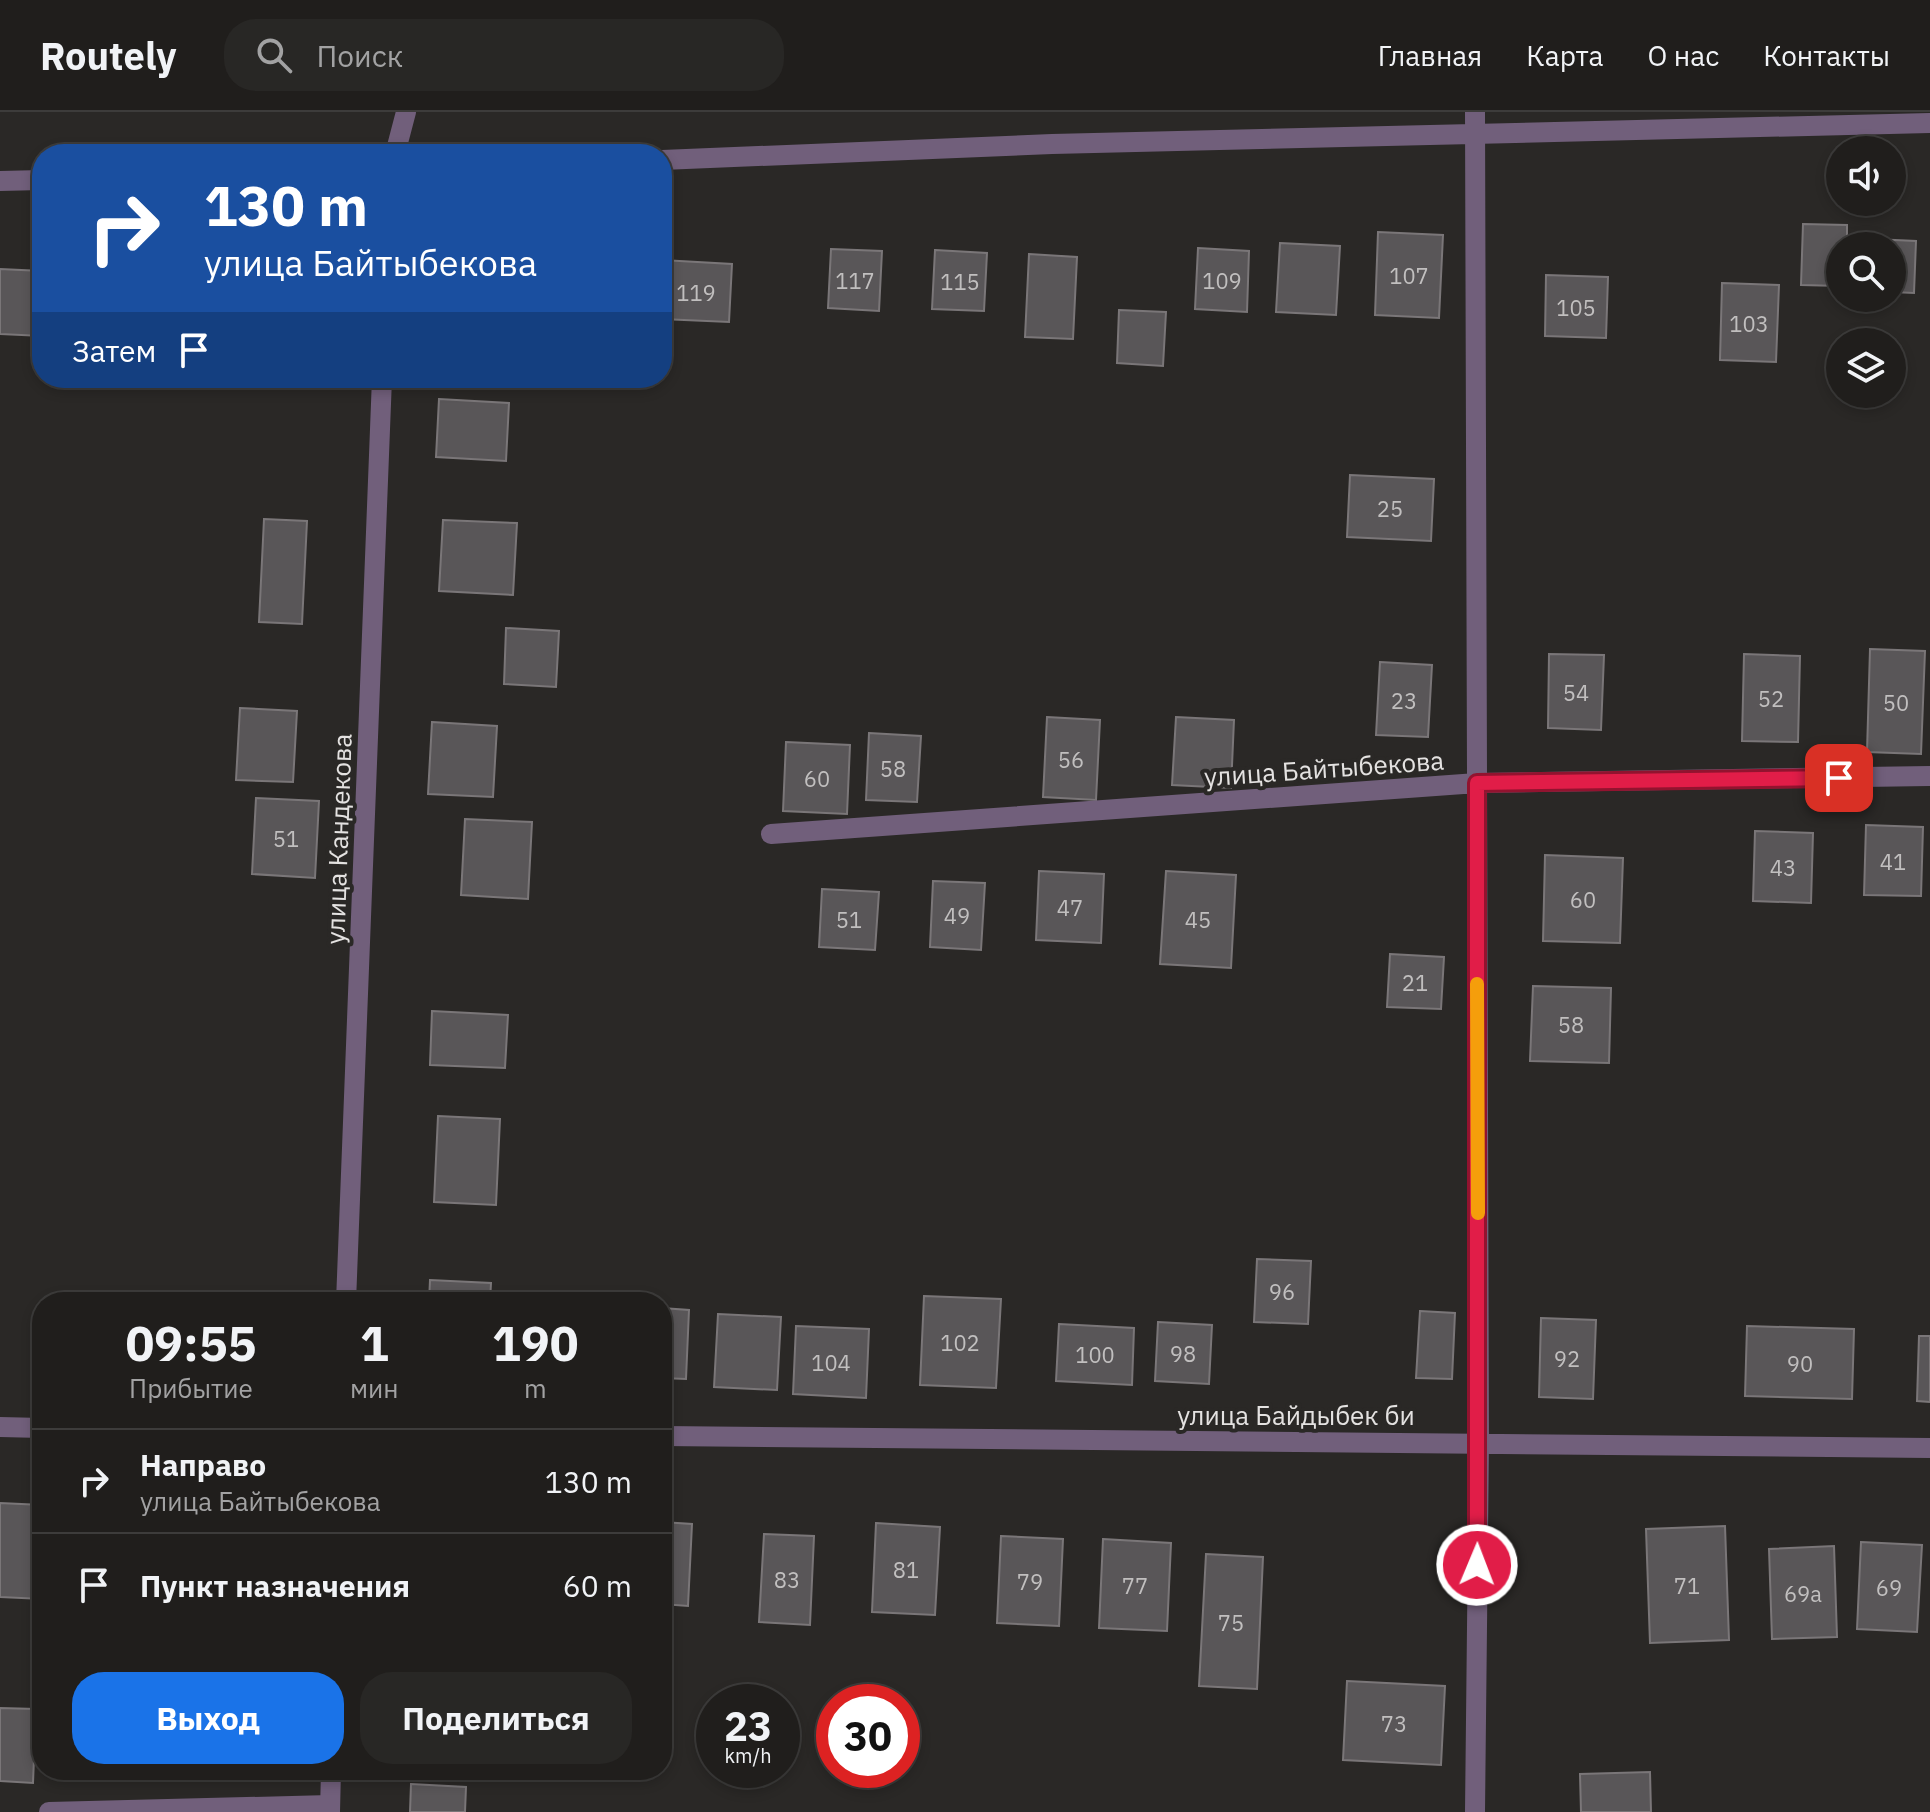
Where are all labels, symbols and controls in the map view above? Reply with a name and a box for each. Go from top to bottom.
search box [224,19,784,91]
text: Routely [40,31,176,80]
icon: search [252,33,296,77]
text: Поиск [316,36,403,75]
text: Главная [1378,37,1482,74]
text: Карта [1526,37,1603,74]
text: О нас [1647,37,1719,74]
text: Контакты [1763,37,1890,74]
map controls [1826,136,1906,408]
button: sound [1826,136,1906,216]
text: 130 m [204,169,368,241]
icon: right [72,176,176,280]
button: search [1826,232,1906,312]
text: улица Байтыбекова [204,239,537,286]
house number: 107 [1389,261,1429,290]
house number: 117 [835,266,875,295]
house number: 109 [1202,266,1242,295]
house number: 115 [940,267,980,296]
house number: 119 [676,278,716,307]
house number: 105 [1556,293,1596,322]
house number: 103 [1729,309,1769,338]
icon: arrive [172,328,216,372]
button: layers [1826,328,1906,408]
text: Затем [72,331,156,370]
house number: 25 [1377,494,1403,523]
house number: 54 [1563,678,1589,707]
house number: 52 [1758,684,1784,713]
house number: 23 [1391,686,1417,715]
house number: 50 [1883,688,1909,717]
street label: улица Кандекова [317,733,359,945]
street label: улица Байтыбекова [1203,743,1445,793]
pin [1805,744,1873,812]
house number: 56 [1058,745,1084,774]
house number: 58 [880,754,906,783]
icon: arrive [1817,756,1861,800]
house number: 60 [804,764,830,793]
house number: 51 [273,824,299,853]
house number: 41 [1880,847,1906,876]
house number: 43 [1770,853,1796,882]
house number: 60 [1570,885,1596,914]
house number: 47 [1057,893,1083,922]
house number: 49 [944,901,970,930]
house number: 51 [836,905,862,934]
house number: 45 [1185,905,1211,934]
house number: 21 [1402,968,1428,997]
house number: 58 [1558,1010,1584,1039]
house number: 96 [1269,1277,1295,1306]
text: 09:55 [125,1312,257,1374]
text: 1 [360,1312,389,1374]
text: 190 [492,1312,579,1374]
house number: 102 [940,1328,980,1357]
house number: 98 [1170,1339,1196,1368]
house number: 100 [1075,1340,1115,1369]
house number: 92 [1554,1344,1580,1373]
house number: 104 [811,1348,851,1377]
house number: 90 [1787,1349,1813,1378]
text: Прибытие [129,1371,253,1405]
text: мин [350,1371,399,1405]
text: m [524,1371,547,1405]
street label: улица Байдыбек би [1177,1398,1415,1432]
text: Направо [140,1445,266,1484]
icon: right [72,1459,116,1503]
text: 130 m [545,1462,632,1501]
text: улица Байтыбекова [140,1484,381,1518]
position arrow [1435,1523,1519,1607]
house number: 81 [893,1555,919,1584]
icon: arrive [72,1563,116,1607]
house number: 83 [774,1565,800,1594]
text: Пункт назначения [140,1566,410,1605]
text: 60 m [563,1566,632,1605]
house number: 79 [1017,1567,1043,1596]
house number: 77 [1122,1571,1148,1600]
house number: 71 [1674,1571,1700,1600]
house number: 69 [1876,1573,1902,1602]
house number: 69а [1784,1579,1822,1608]
house number: 75 [1218,1608,1244,1637]
button: Выход [72,1672,344,1764]
button: Поделиться [360,1672,632,1764]
speed limit sign: 30 [816,1684,920,1788]
text: 23 [724,1700,772,1752]
house number: 73 [1381,1709,1407,1738]
text: km/h [724,1742,772,1769]

